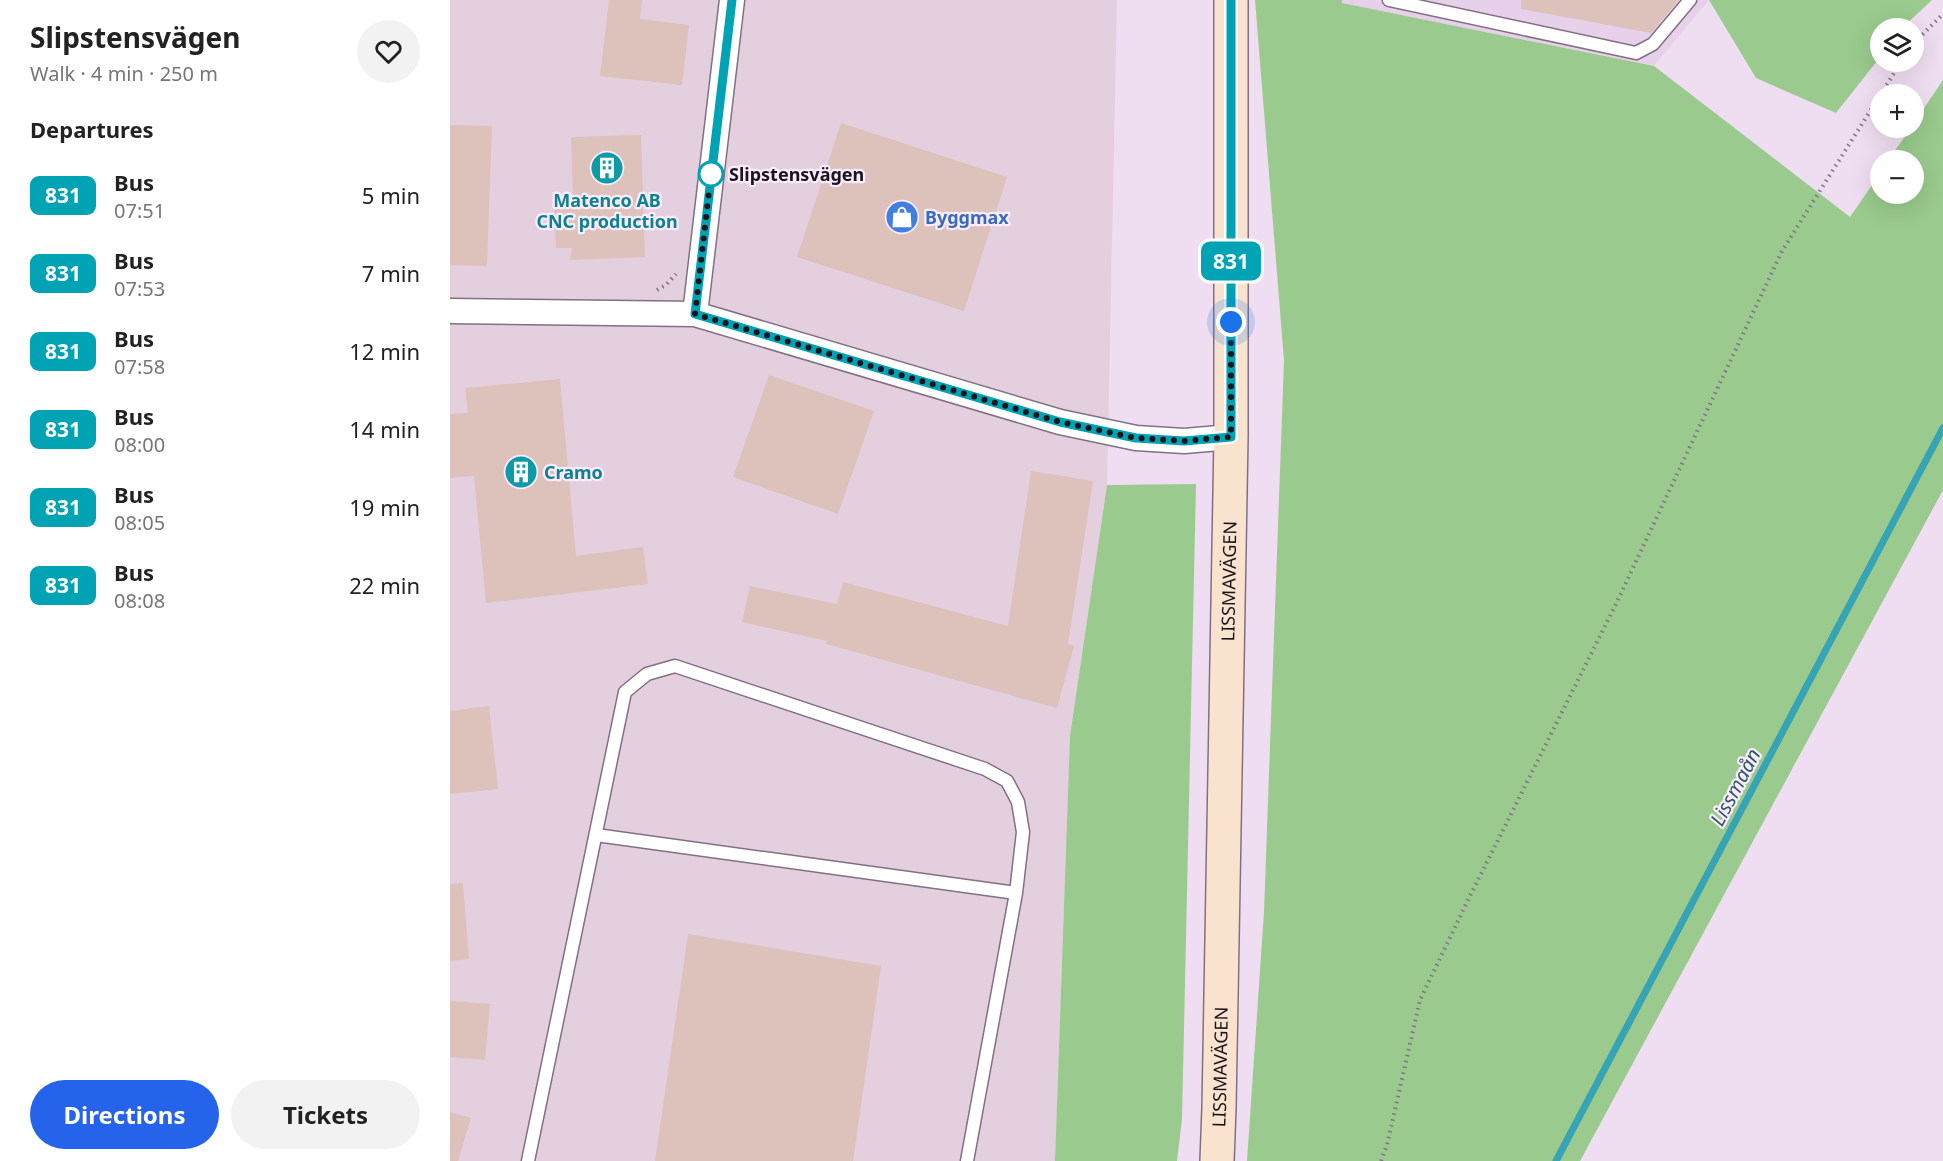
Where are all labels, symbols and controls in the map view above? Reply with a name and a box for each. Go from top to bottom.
text: Slipstensvägen [30,18,240,56]
map controls [1870,18,1924,204]
button: layers [1870,18,1924,72]
button: heart [357,20,420,83]
text: Walk · 4 min · 250 m [30,60,218,87]
button: + [1870,84,1924,138]
text: Departures [30,114,154,144]
building icon: Matenco AB CNC production [589,150,625,186]
button: − [1870,150,1924,204]
marker: Slipstensvägen [698,161,724,187]
place label: Slipstensvägen [729,162,864,186]
text: Bus [114,167,154,197]
text: 5 min [362,180,420,210]
text: 831 [45,181,81,209]
place label: Matenco AB CNC production [536,188,678,233]
text: 07:51 [114,197,165,224]
shop icon: Byggmax [884,199,920,235]
place label: Byggmax [925,205,1009,229]
line badge: 831 [1196,242,1266,280]
text: Bus [114,245,154,275]
text: 831 [1213,247,1249,275]
text: 7 min [362,258,420,288]
text: 831 [45,259,81,287]
text: 07:53 [114,275,165,302]
your location [1216,307,1246,337]
text: Bus [114,323,154,353]
text: 12 min [349,336,420,366]
text: 831 [45,337,81,365]
text: 07:58 [114,353,165,380]
text: Bus [114,401,154,431]
text: 14 min [349,414,420,444]
text: 831 [45,415,81,443]
text: 08:00 [114,431,165,458]
building icon: Cramo [503,454,539,490]
place label: Cramo [544,460,603,484]
text: Bus [114,479,154,509]
text: 19 min [349,492,420,522]
text: 831 [45,493,81,521]
text: 08:05 [114,509,165,536]
street label: LISSMAVÄGEN [1215,521,1241,642]
text: Bus [114,557,154,587]
text: 22 min [349,570,420,600]
text: 831 [45,571,81,599]
text: 08:08 [114,587,165,614]
water label: Lissmaån [1703,744,1767,830]
street label: LISSMAVÄGEN [1206,1007,1233,1128]
button: Directions [30,1080,219,1149]
button: Tickets [231,1080,420,1149]

